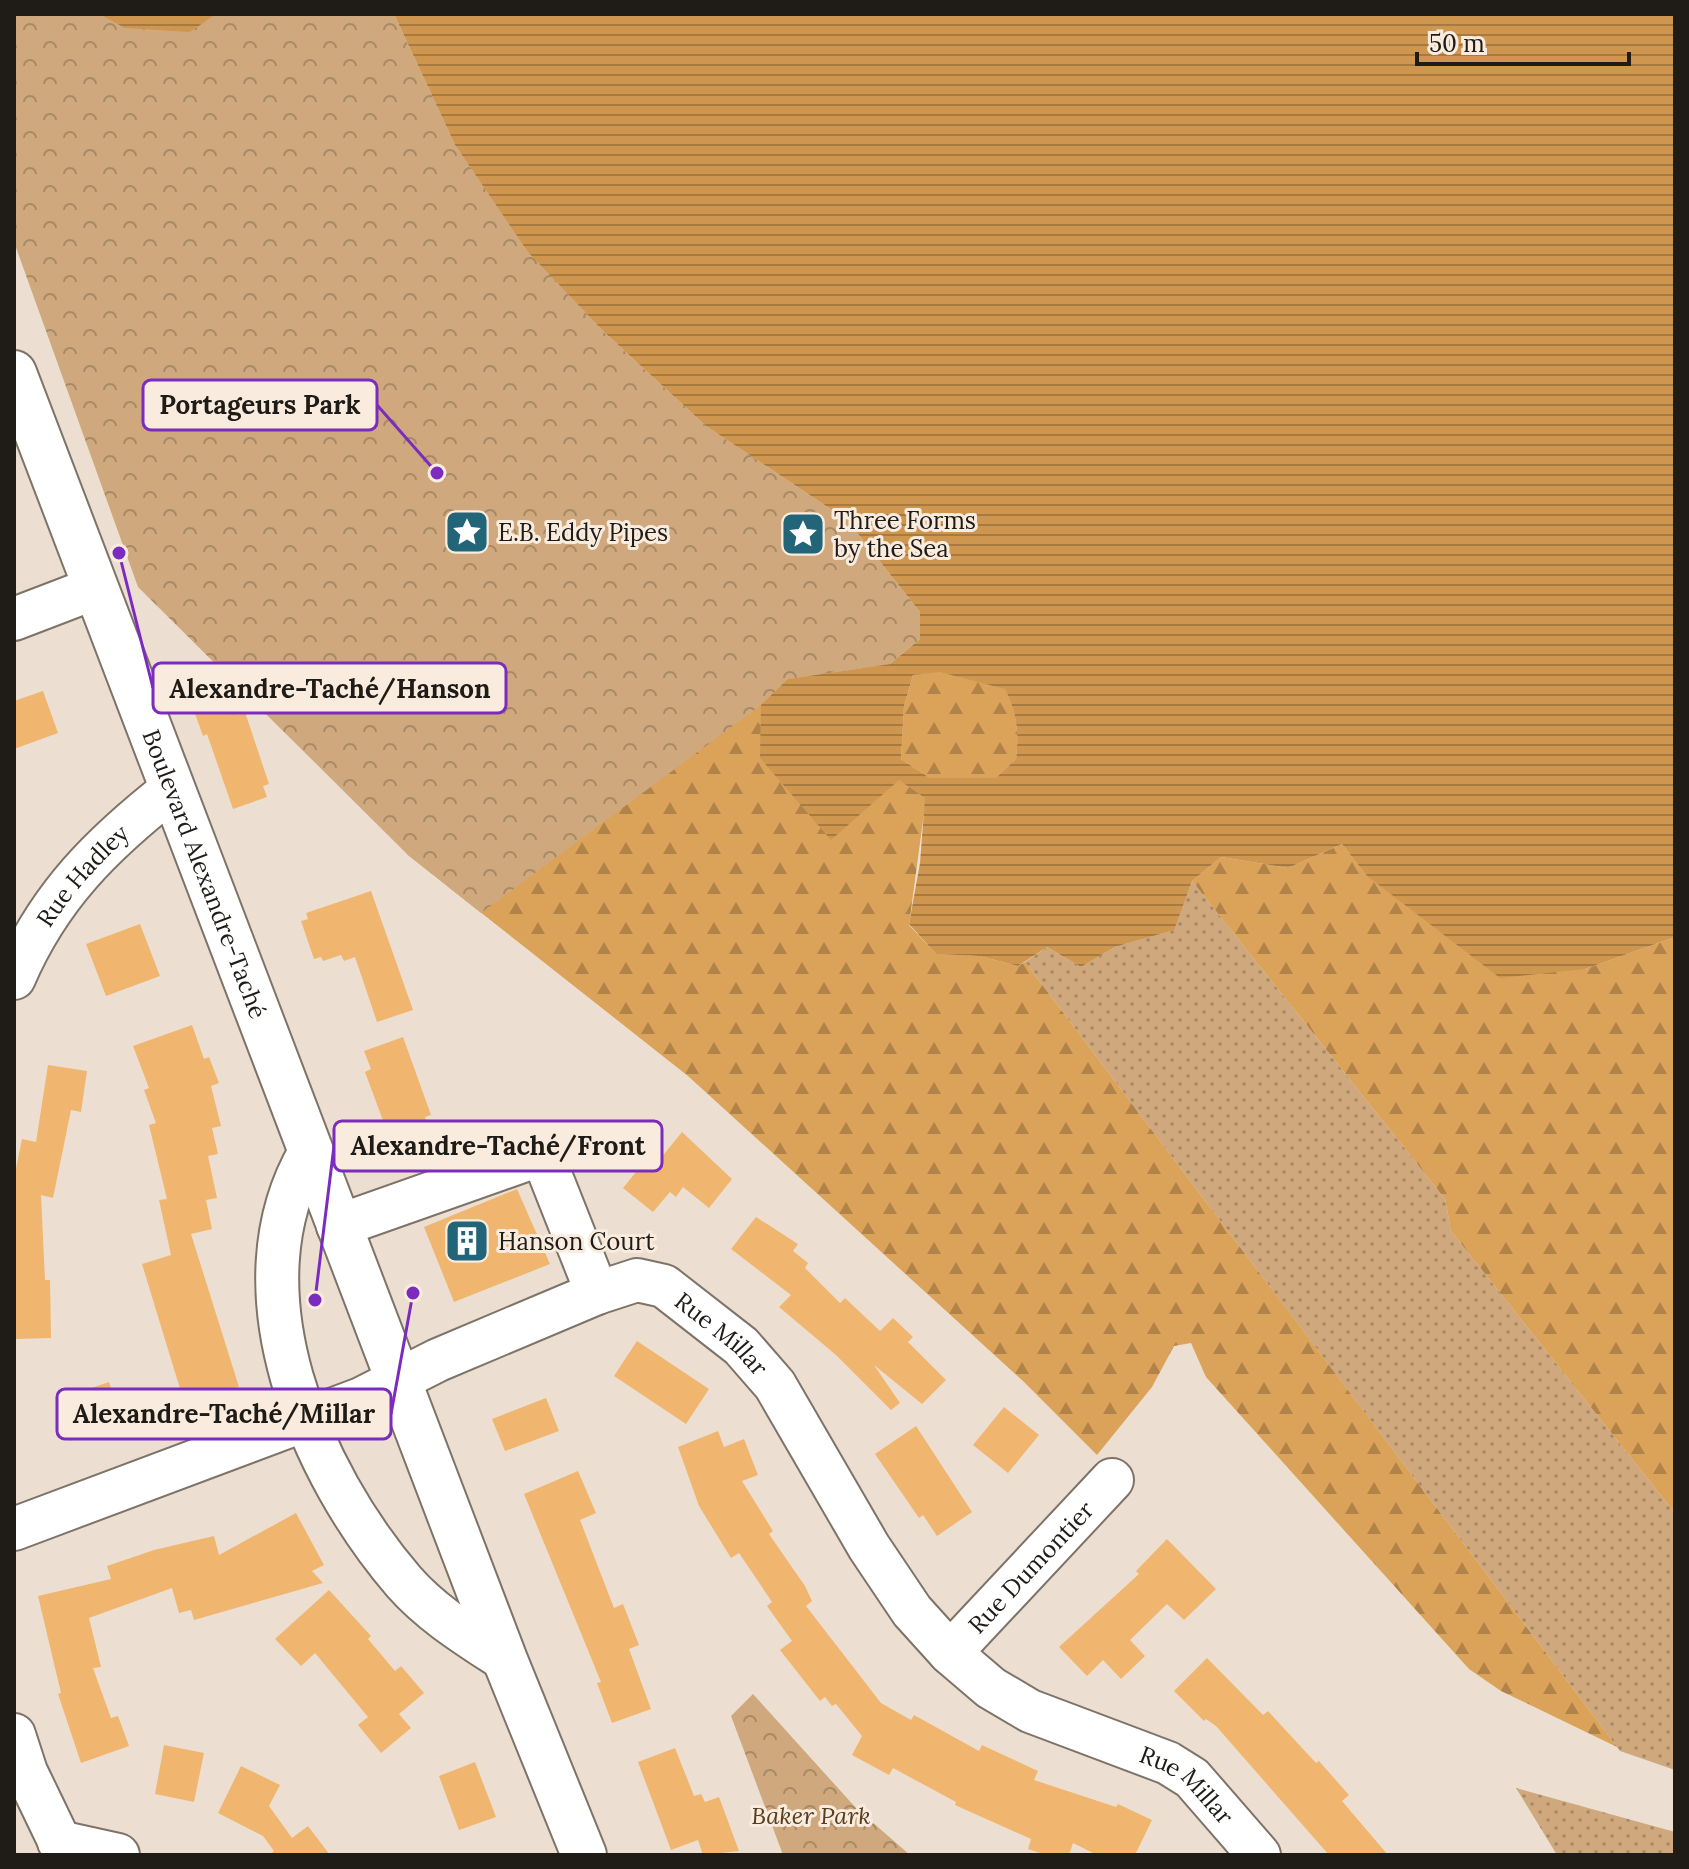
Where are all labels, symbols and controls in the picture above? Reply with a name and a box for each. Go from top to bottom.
scale bar [1417,16,1629,66]
text: 50 m [1429,28,1485,59]
callout: Portageurs Park [143,380,377,430]
text: Portageurs Park [159,388,361,421]
place label: Three Forms by the Sea [834,505,976,564]
place icon: E.B. Eddy Pipes [443,508,491,556]
place icon: Three Forms by the Sea [779,510,827,558]
place label: E.B. Eddy Pipes [498,517,668,548]
callout: Alexandre-Taché/Hanson [153,663,506,713]
text: Alexandre-Taché/Hanson [169,672,491,706]
street label: Boulevard Alexandre-Taché [136,725,274,1023]
street label: Rue Hadley [29,817,135,932]
callout: Alexandre-Taché/Front [334,1121,662,1171]
text: Alexandre-Taché/Front [350,1129,647,1163]
building icon: Hanson Court [443,1217,491,1265]
place label: Hanson Court [498,1226,655,1257]
street label: Rue Millar [669,1285,775,1382]
callout: Alexandre-Taché/Millar [57,1389,391,1439]
text: Alexandre-Taché/Millar [73,1397,376,1431]
street label: Rue Dumontier [961,1494,1101,1640]
street label: Rue Millar [1136,1738,1241,1831]
park label: Baker Park [751,1800,871,1831]

